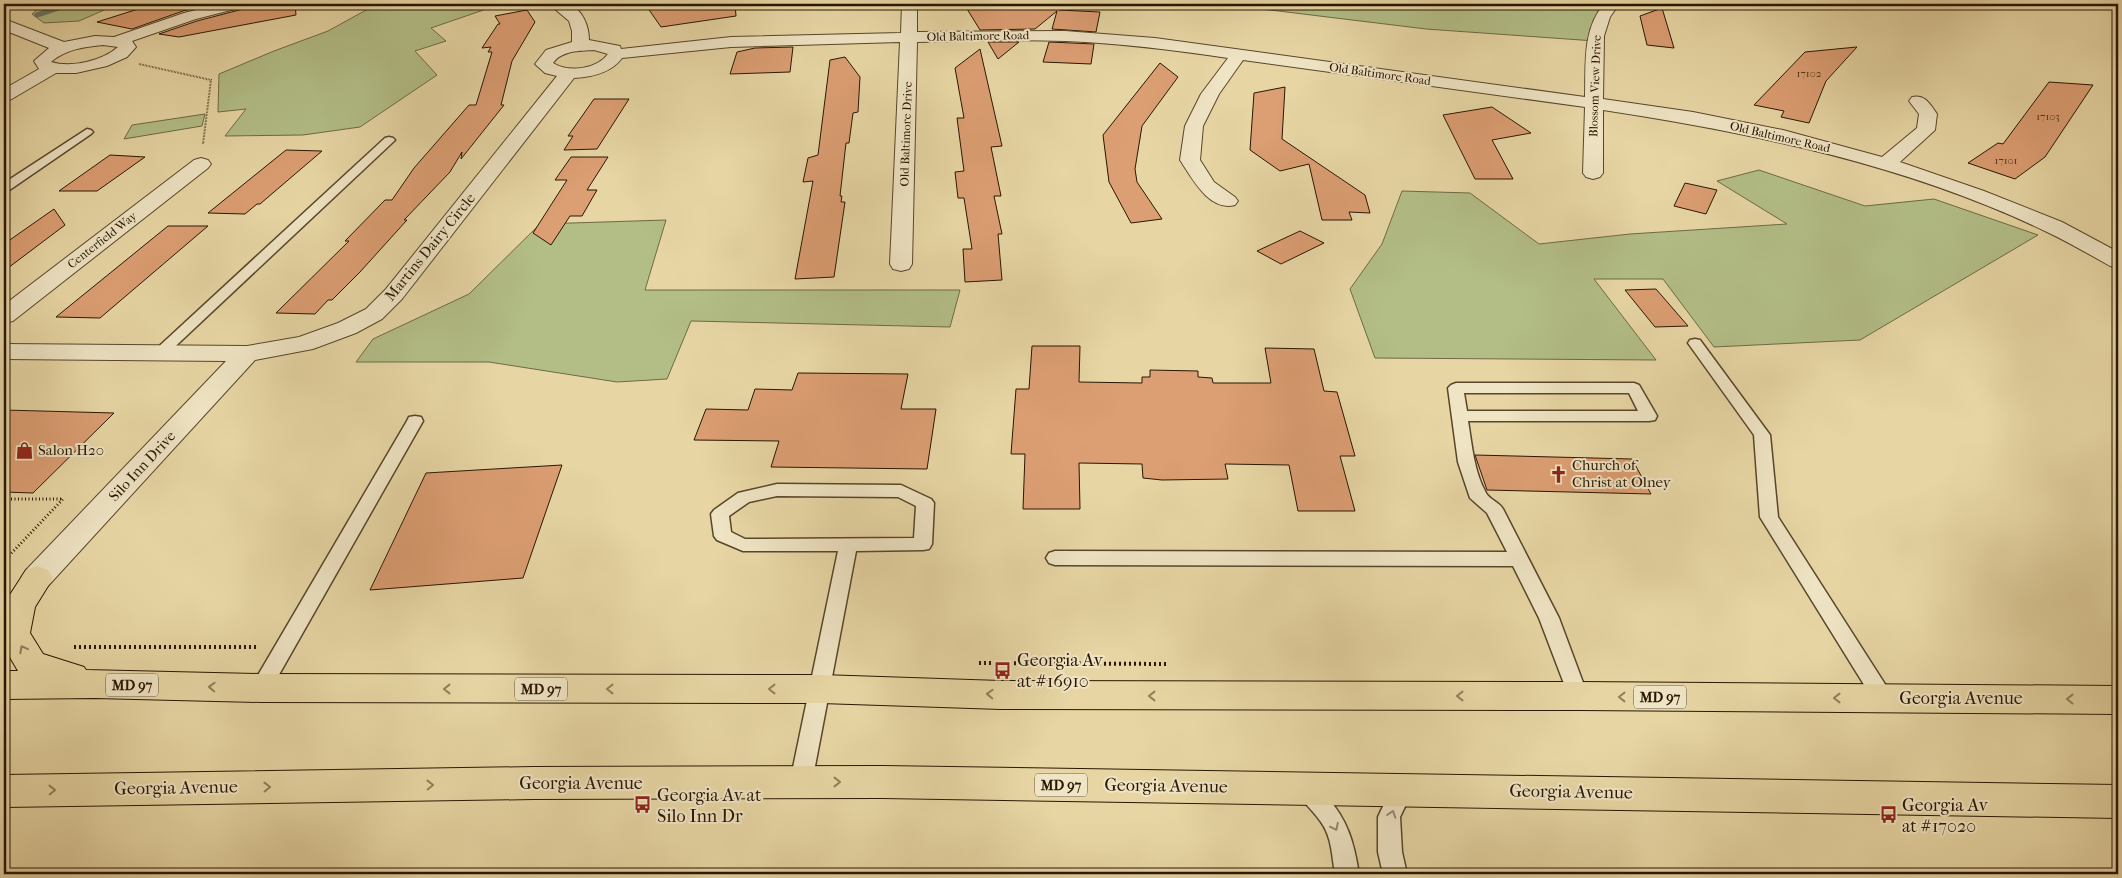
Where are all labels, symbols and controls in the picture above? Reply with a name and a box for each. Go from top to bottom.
street label: Old Baltimore Road [927,28,1030,44]
street label: Blossom View Drive [1586,34,1604,137]
street label: Old Baltimore Road [1328,60,1432,88]
house number: 17102 [1797,67,1822,80]
street label: Old Baltimore Drive [897,81,915,187]
house number: 17103 [2036,110,2060,123]
street label: Old Baltimore Road [1729,119,1832,155]
house number: 17101 [1994,154,2018,167]
street label: Martins Dairy Circle [381,189,479,305]
street label: Centerfield Way [65,208,140,271]
street label: Silo Inn Drive [105,426,180,505]
shop icon: Salon H20 [14,440,34,460]
place label: Salon H20 [38,441,104,459]
place label: Church of Christ at Olney [1572,456,1672,491]
church icon: Church of Christ at Olney [1548,464,1568,484]
one-way arrow [19,645,29,654]
place label: Georgia Av at #16910 [1017,650,1104,692]
bus stop icon: Georgia Av at #16910 [993,660,1013,680]
road number: MD 97 [106,674,158,696]
road number: MD 97 [515,678,567,701]
one-way arrow [208,682,216,692]
one-way arrow [443,684,450,694]
one-way arrow [605,684,613,694]
one-way arrow [768,684,776,694]
road number: MD 97 [1634,686,1686,709]
street label: Georgia Avenue [1899,688,2023,709]
one-way arrow [986,689,994,700]
one-way arrow [1148,691,1156,701]
one-way arrow [1455,691,1463,701]
one-way arrow [1618,692,1626,702]
one-way arrow [1833,693,1840,703]
one-way arrow [2065,694,2073,704]
street label: Georgia Avenue [519,773,643,794]
road number: MD 97 [1035,774,1087,796]
street label: Georgia Avenue [1104,774,1228,798]
street label: Georgia Avenue [114,776,238,800]
one-way arrow [834,777,842,787]
one-way arrow [426,780,434,790]
street label: Georgia Avenue [1509,780,1633,804]
one-way arrow [264,782,272,792]
one-way arrow [49,785,57,795]
place label: Georgia Av at Silo Inn Dr [657,785,762,827]
bus stop icon: Georgia Av at Silo Inn Dr [633,795,653,815]
place label: Georgia Av at #17020 [1902,795,1989,837]
bus stop icon: Georgia Av at #17020 [1878,805,1898,825]
one-way arrow [1386,810,1396,819]
one-way arrow [1329,821,1339,830]

